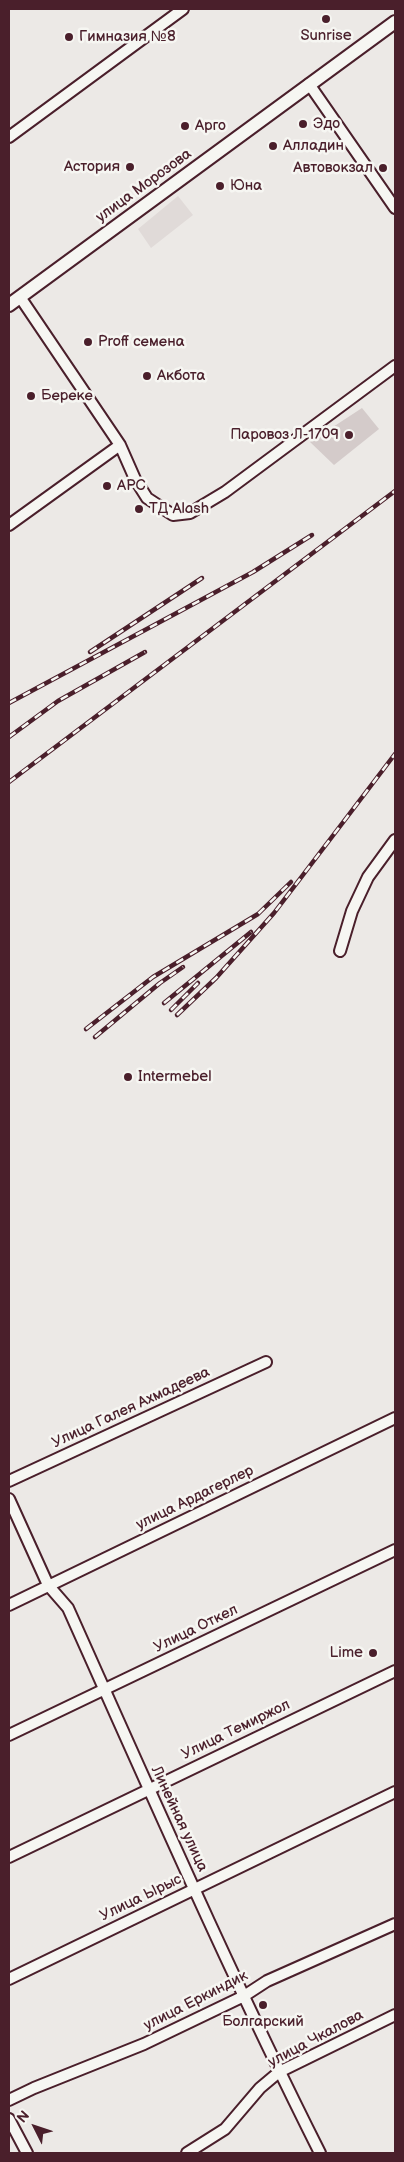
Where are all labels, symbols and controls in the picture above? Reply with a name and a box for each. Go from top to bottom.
marker: Sunrise [320,13,332,25]
place label: Sunrise [300,27,352,45]
place label: Гимназия №8 [79,28,176,46]
marker: Гимназия №8 [63,31,75,43]
place label: Эдо [313,115,340,133]
place label: Арго [195,117,226,135]
marker: Эдо [297,118,309,130]
marker: Арго [179,120,191,132]
place label: Алладин [283,137,344,155]
marker: Алладин [267,140,279,152]
street label: улица Морозова [93,145,195,227]
place label: Астория [64,158,120,176]
place label: Автовокзал [293,159,373,177]
marker: Астория [124,161,136,173]
marker: Автовокзал [377,162,389,174]
place label: Юна [230,177,262,195]
marker: Юна [214,180,226,192]
place label: Proff семена [98,333,185,351]
marker: Proff семена [82,336,94,348]
place label: Акбота [157,367,205,385]
marker: Акбота [141,370,153,382]
place label: Береке [41,387,93,405]
marker: Береке [25,390,37,402]
place label: Паровоз Л-1709 [230,426,339,444]
marker: Паровоз Л-1709 [343,429,355,441]
place label: АРС [117,477,146,495]
marker: АРС [101,480,113,492]
place label: ТД Alash [149,500,209,518]
marker: ТД Alash [133,503,145,515]
place label: Intermebel [138,1068,212,1086]
marker: Intermebel [122,1071,134,1083]
street label: Улица Галея Ахмадеева [49,1364,213,1452]
street label: улица Ардагерлер [133,1462,257,1534]
street label: Улица Откел [151,1601,241,1657]
place label: Lime [330,1644,363,1662]
marker: Lime [367,1647,379,1659]
street label: Улица Темиржол [179,1696,293,1764]
street label: Линейная улица [147,1763,211,1875]
street label: Улица Ырыс [97,1870,185,1926]
street label: улица Еркиндик [141,1967,251,2035]
marker: Болгарский [257,1999,269,2011]
street label: улица Чкалова [265,2006,367,2072]
place label: Болгарский [222,2013,304,2031]
north arrow [10,2102,60,2152]
text: N [13,2107,33,2126]

